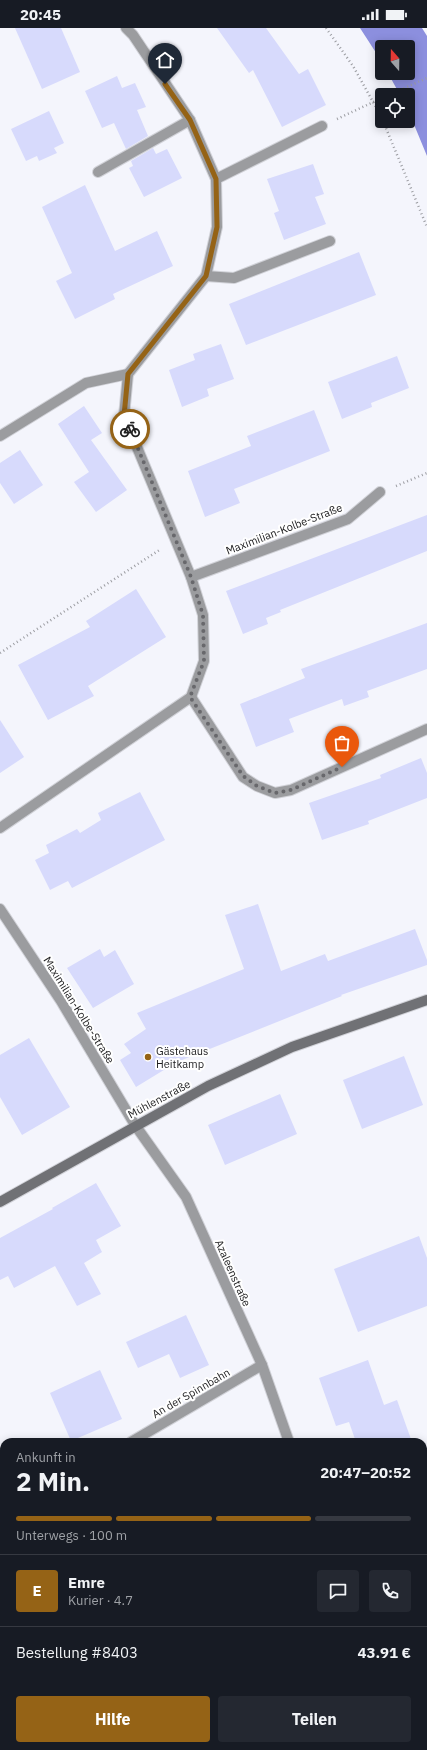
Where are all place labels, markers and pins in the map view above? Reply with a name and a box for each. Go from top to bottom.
pin [148,43,182,84]
pin [325,726,359,767]
place label: Gästehaus Heitkamp [156,1044,208,1071]
marker: Gästehaus Heitkamp [143,1052,153,1062]

